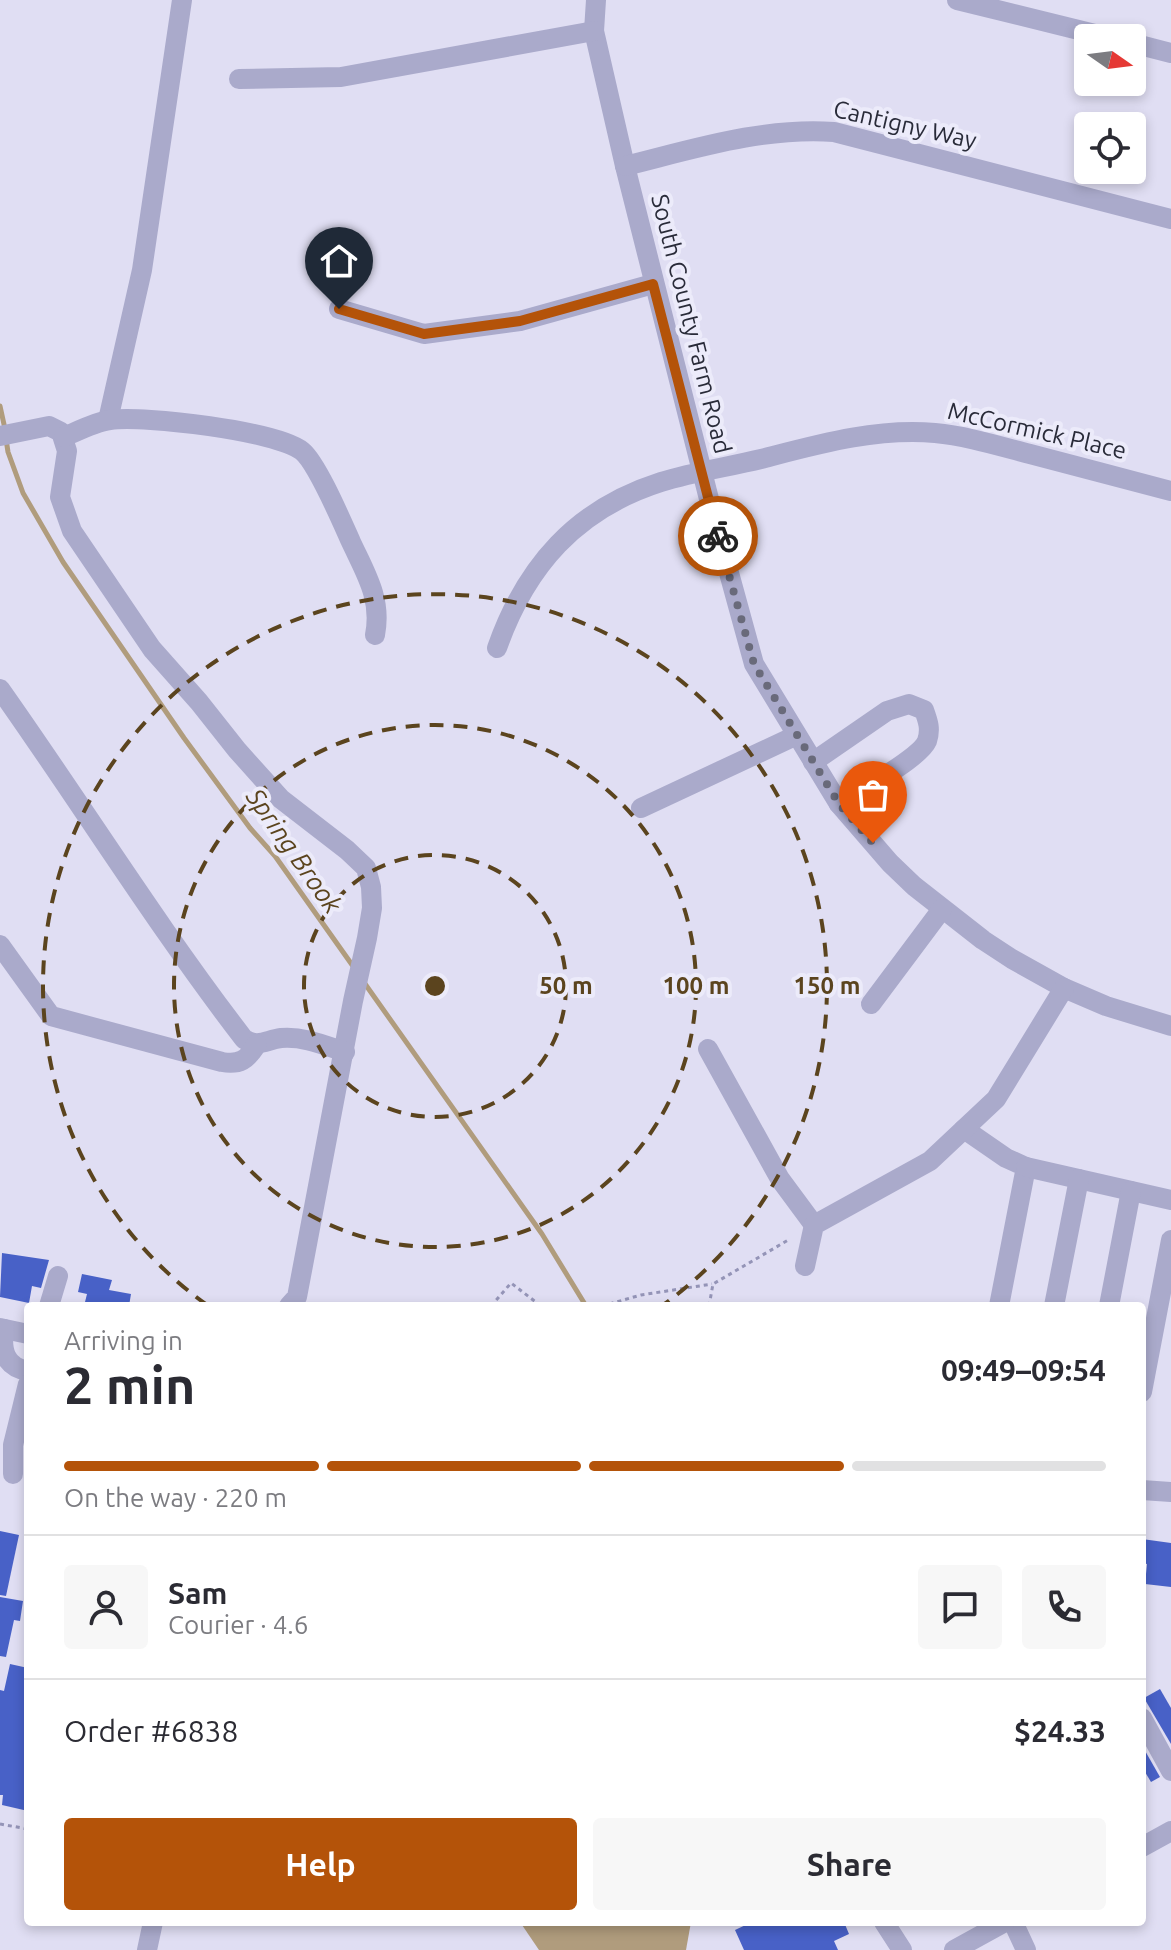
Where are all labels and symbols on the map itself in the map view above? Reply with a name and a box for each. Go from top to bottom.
north arrow [1074,24,1146,96]
street label: Cantigny Way [831,95,980,154]
street label: South County Farm Road [646,191,737,456]
pin [305,227,373,309]
street label: McCormick Place [945,397,1129,464]
courier [678,496,758,576]
pin [839,761,907,843]
water label: Spring Brook [240,782,348,919]
centre of rings [421,972,449,1000]
text: 50 m [539,972,593,999]
text: 100 m [663,972,729,999]
text: 150 m [794,972,860,999]

